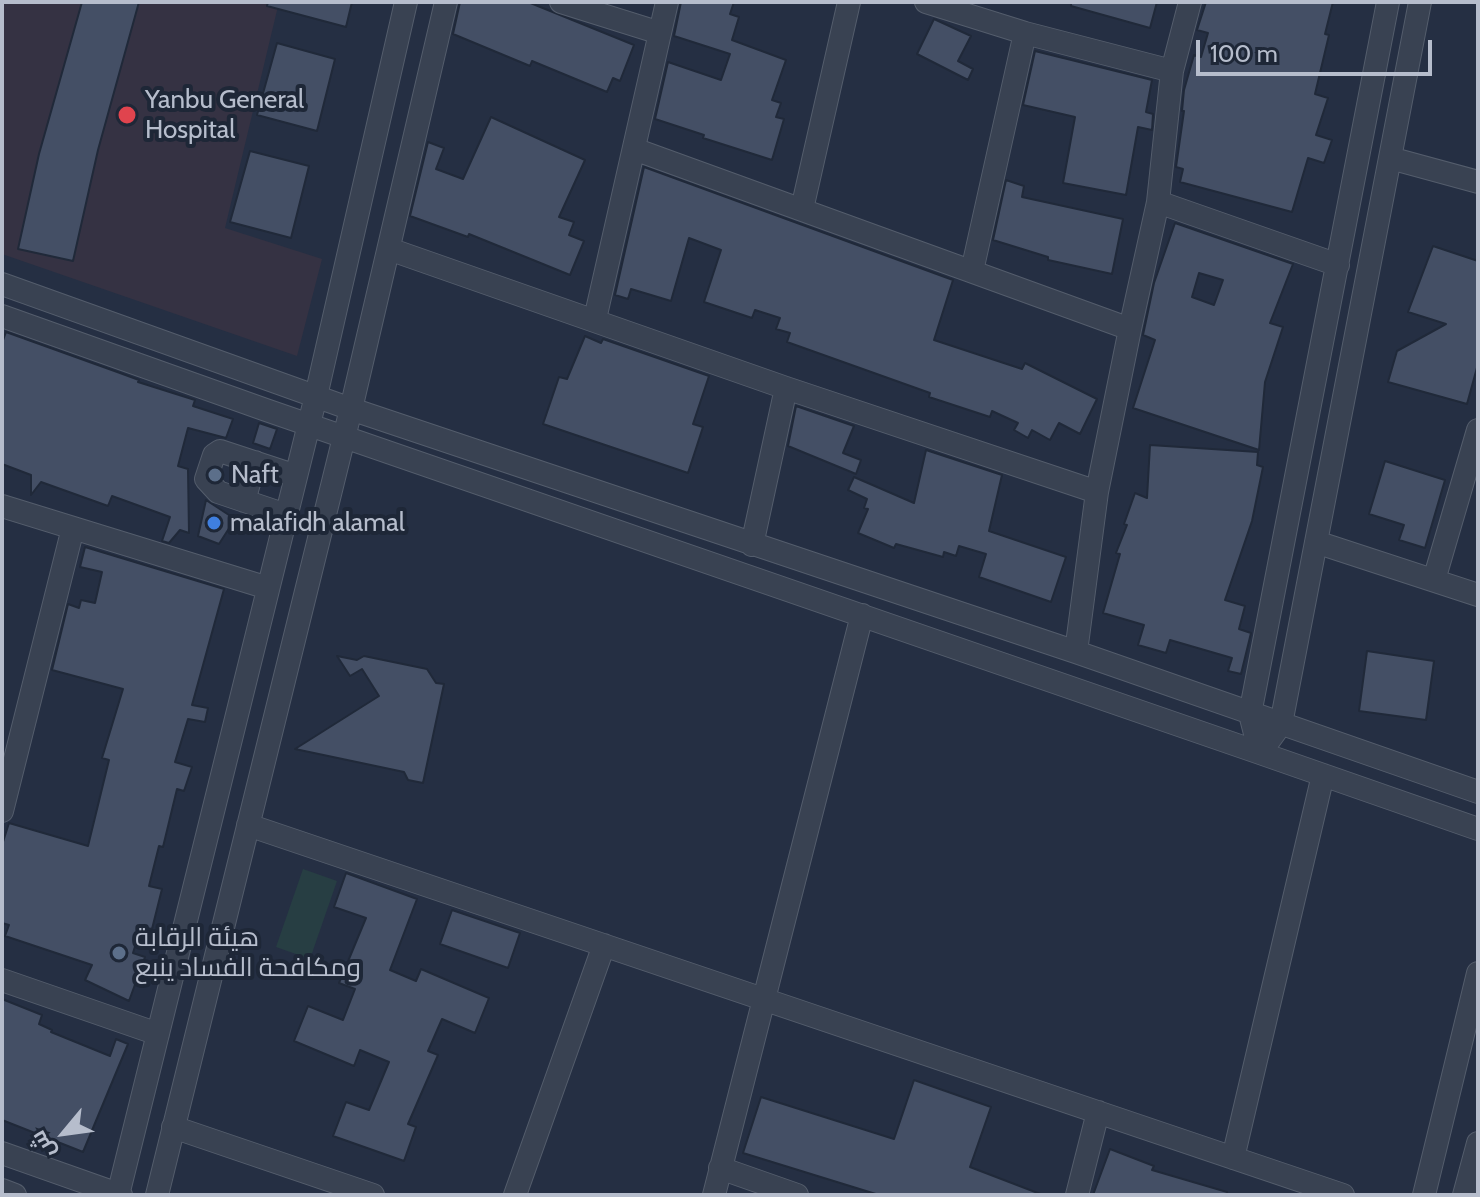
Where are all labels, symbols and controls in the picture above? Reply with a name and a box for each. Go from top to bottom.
scale bar [1200,24,1436,74]
text: 100 m [1210,39,1278,68]
place label: Yanbu General Hospital [145,84,304,146]
marker: Yanbu General Hospital [116,104,138,126]
place label: Naft [231,459,279,491]
marker: Naft [206,466,224,484]
place label: malafidh alamal [230,507,405,539]
marker: malafidh alamal [205,514,223,532]
place label: هيئة الرقابة ومكافحة الفساد ينبع [135,922,361,984]
marker: هيئة الرقابة ومكافحة الفساد ينبع [110,944,128,962]
north arrow [24,1093,104,1173]
text: ش [24,1126,61,1164]

